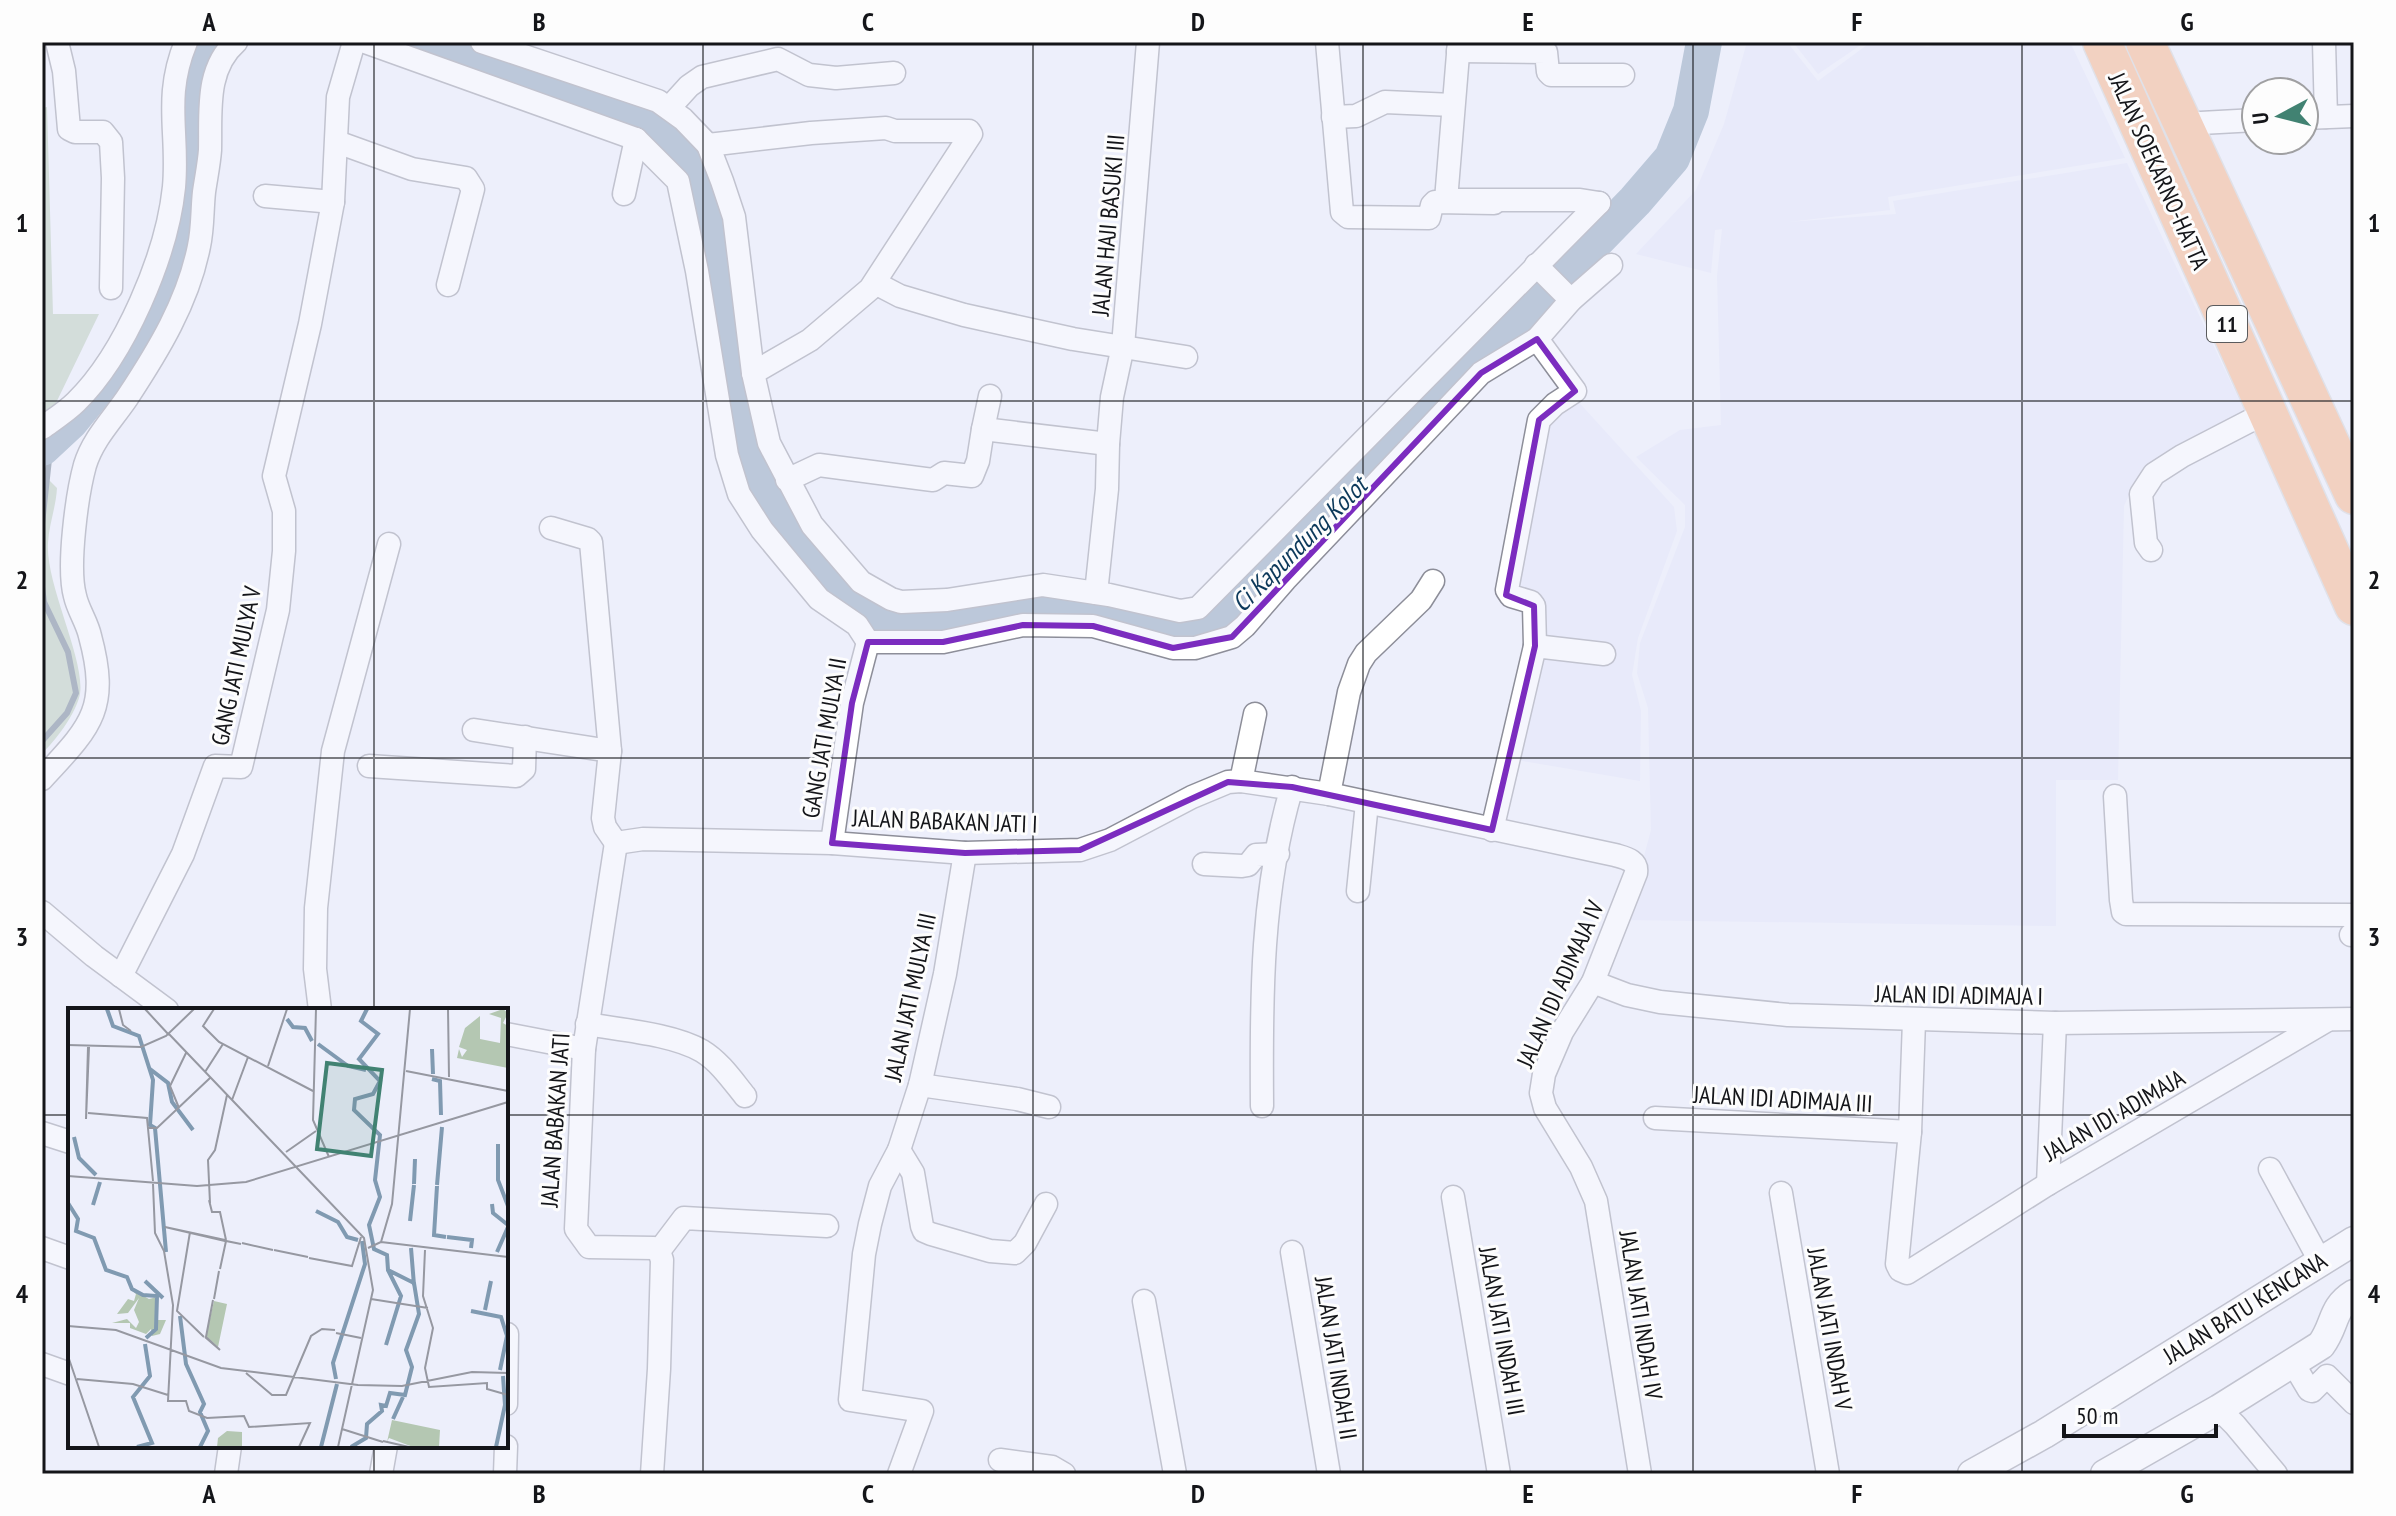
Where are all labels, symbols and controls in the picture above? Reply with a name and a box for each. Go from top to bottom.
text: A [201,5,216,38]
text: B [533,5,546,38]
text: C [862,5,874,38]
text: D [1191,5,1205,38]
text: E [1522,5,1534,38]
text: F [1852,5,1863,38]
text: G [2180,5,2194,38]
street label: JALAN SOEKARNO-HATTA [2101,67,2217,275]
north arrow [2240,76,2320,156]
text: U [2246,111,2275,126]
street label: JALAN HAJI BASUKI III [1085,133,1131,318]
text: 1 [16,206,28,239]
text: 1 [2368,206,2380,239]
road number: 11 [2207,306,2247,342]
water label: Ci Kapundung Kolot [1224,467,1376,619]
text: 2 [16,563,28,596]
text: 2 [2368,563,2380,596]
street label: GANG JATI MULYA V [204,583,268,748]
street label: GANG JATI MULYA II [795,655,853,821]
street label: JALAN BABAKAN JATI I [851,802,1038,840]
street label: JALAN IDI ADIMAJA IV [1509,895,1611,1073]
street label: JALAN JATI MULYA III [877,910,943,1085]
text: 3 [16,920,28,953]
text: 3 [2368,920,2380,953]
street label: JALAN IDI ADIMAJA I [1874,978,2043,1012]
inset map [68,1008,508,1448]
street label: JALAN BABAKAN JATI [533,1032,577,1209]
street label: JALAN IDI ADIMAJA [2037,1062,2191,1168]
street label: JALAN IDI ADIMAJA III [1692,1079,1873,1119]
street label: JALAN JATI INDAH IV [1612,1227,1670,1402]
street label: JALAN JATI INDAH III [1472,1243,1532,1418]
street label: JALAN JATI INDAH V [1800,1244,1860,1413]
street label: JALAN BATU KENCANA [2157,1245,2333,1371]
street label: JALAN JATI INDAH II [1308,1273,1364,1442]
text: 4 [16,1277,29,1310]
text: 4 [2368,1277,2381,1310]
scale bar [2064,1388,2216,1438]
text: 50 m [2076,1400,2118,1431]
text: A [201,1477,216,1510]
text: B [533,1477,546,1510]
text: C [862,1477,874,1510]
text: D [1191,1477,1205,1510]
text: E [1522,1477,1534,1510]
text: F [1852,1477,1863,1510]
text: G [2180,1477,2194,1510]

